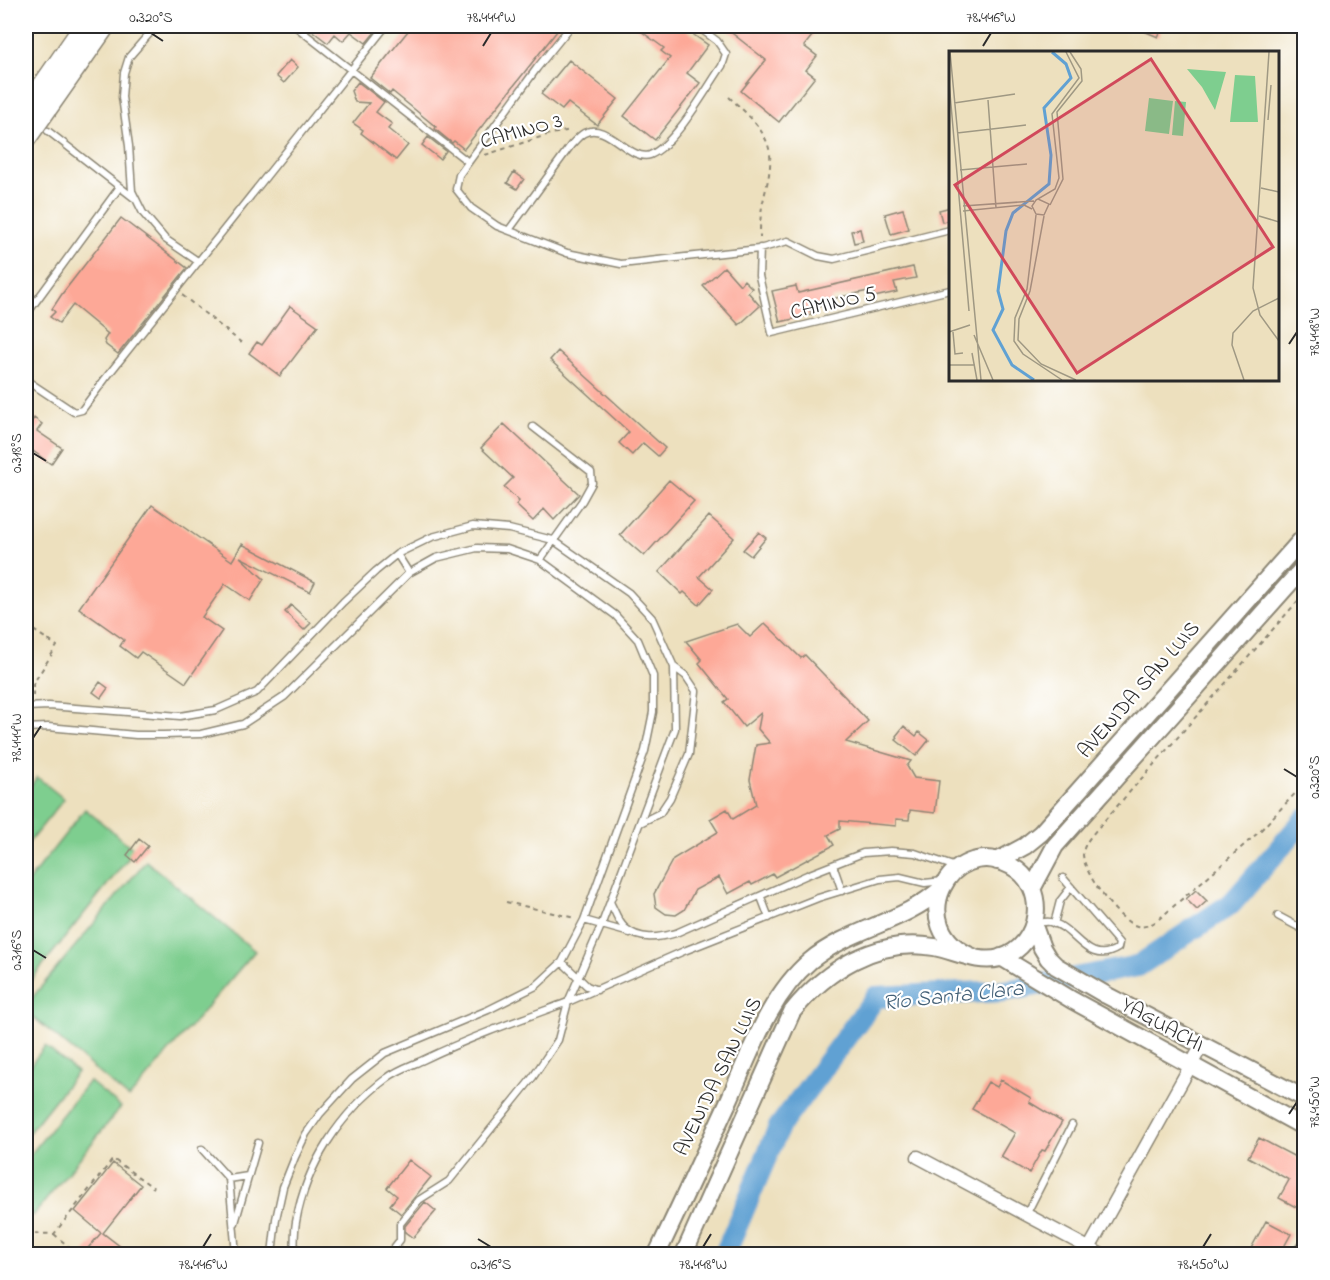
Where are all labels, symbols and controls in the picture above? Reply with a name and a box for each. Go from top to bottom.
text: 0.320°S [129,7,173,29]
text: 78.444°W [466,7,516,29]
text: 78.446°W [966,7,1016,29]
inset map [949,51,1279,381]
street label: CAMINO 3 [477,107,566,157]
street label: CAMINO 5 [788,280,879,328]
text: 78.448°W [1304,308,1326,356]
text: 0.318°S [6,433,28,473]
street label: AVENIDA SAN LUIS [1071,615,1208,766]
text: 78.444°W [6,713,28,763]
text: 0.320°S [1304,755,1326,799]
text: 0.316°S [6,929,28,970]
water label: Río Santa Clara [882,974,1026,1020]
street label: YAGUACHI [1115,991,1209,1061]
street label: AVENIDA SAN LUIS [667,992,770,1161]
text: 78.450°W [1304,1076,1326,1128]
text: 78.446°W [178,1254,228,1276]
text: 0.316°S [471,1254,512,1276]
text: 78.448°W [679,1254,727,1276]
text: 78.450°W [1177,1254,1229,1276]

